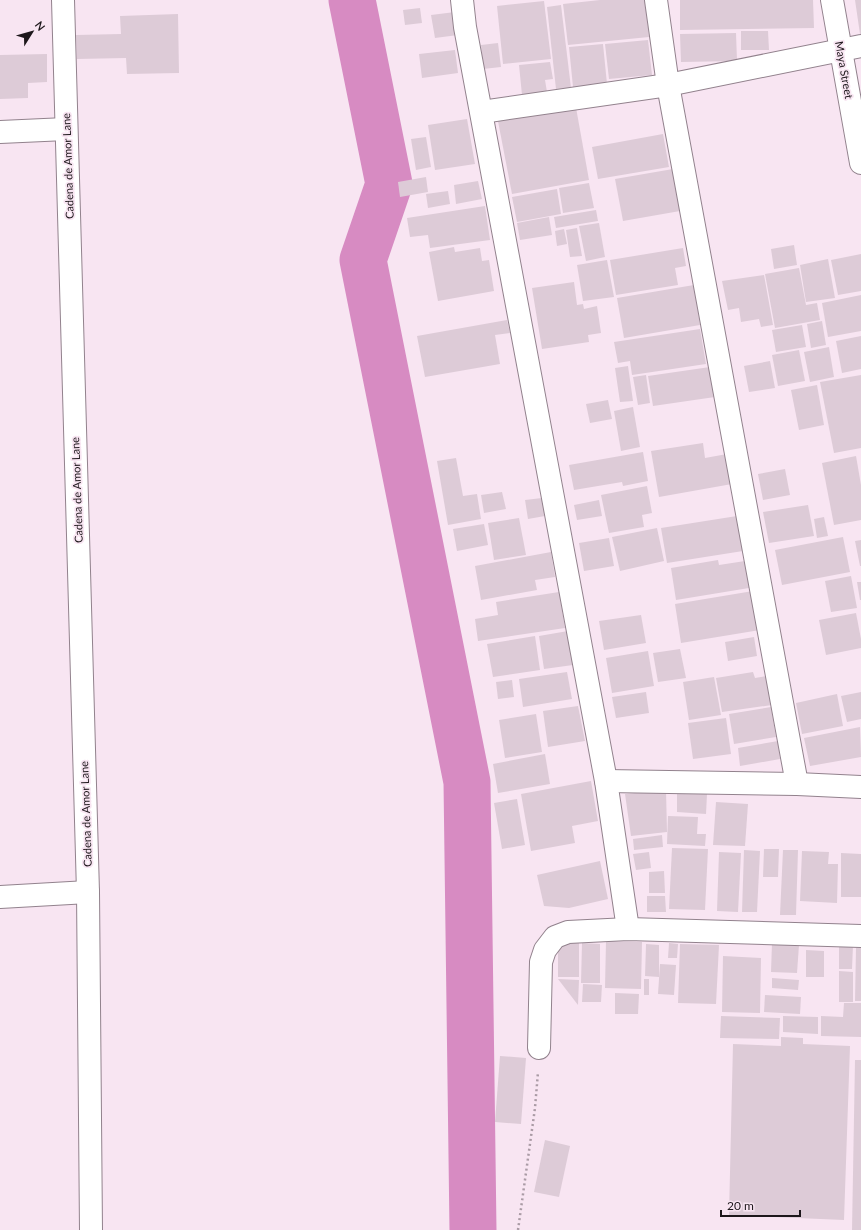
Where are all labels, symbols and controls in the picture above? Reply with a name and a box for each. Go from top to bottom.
north arrow [12,12,52,52]
text: N [33,18,48,33]
street label: Maya Street [833,40,856,100]
street label: Cadena de Amor Lane [59,113,76,219]
street label: Cadena de Amor Lane [68,437,85,543]
street label: Cadena de Amor Lane [77,761,94,867]
scale bar [721,1192,800,1218]
text: 20 m [727,1198,754,1213]

